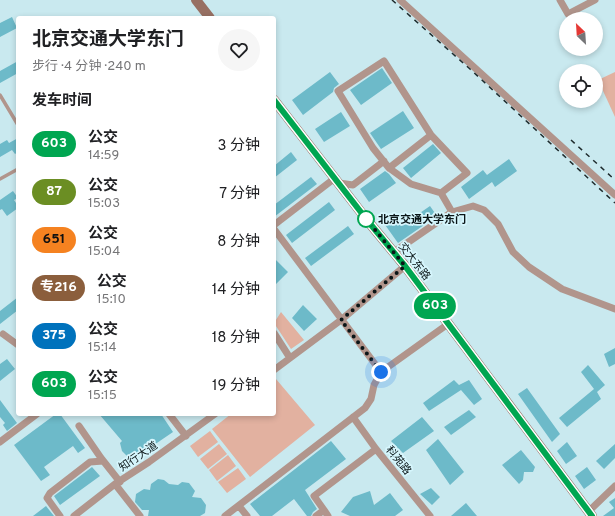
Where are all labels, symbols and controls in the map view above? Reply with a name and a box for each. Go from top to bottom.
north arrow [559,12,603,56]
map controls [559,12,603,108]
text: 北京交通大学东门 [32,28,184,52]
button: heart [218,29,260,71]
text: 步行 · 4 分钟 · 240 m [32,59,146,75]
button: locate [559,64,603,108]
text: 发车时间 [32,92,92,111]
text: 公交 [88,129,118,148]
text: 603 [41,135,67,152]
text: 3 分钟 [217,137,260,156]
text: 14:59 [88,148,119,164]
text: 公交 [88,177,118,196]
text: 87 [46,183,62,200]
text: 7 分钟 [219,185,260,204]
text: 15:03 [88,196,120,212]
marker: 北京交通大学东门 [357,210,375,228]
place label: 北京交通大学东门 [378,213,466,227]
text: 公交 [88,225,118,244]
text: 651 [43,231,65,248]
text: 8 分钟 [217,233,260,252]
street label: 交大东路 [395,240,433,283]
text: 15:04 [88,244,120,260]
text: 公交 [97,273,127,292]
text: 专216 [40,279,77,296]
text: 14 分钟 [212,281,260,300]
text: 15:10 [97,292,126,308]
line badge: 603 [412,293,458,319]
text: 603 [422,297,448,314]
text: 公交 [88,321,118,340]
text: 375 [42,327,66,344]
text: 18 分钟 [212,329,260,348]
text: 15:14 [88,340,117,356]
your location [371,362,391,382]
text: 公交 [88,369,118,388]
text: 603 [41,375,67,392]
text: 19 分钟 [212,377,260,396]
text: 15:15 [88,388,117,404]
street label: 知行大道 [116,439,161,475]
street label: 科苑路 [382,443,414,478]

